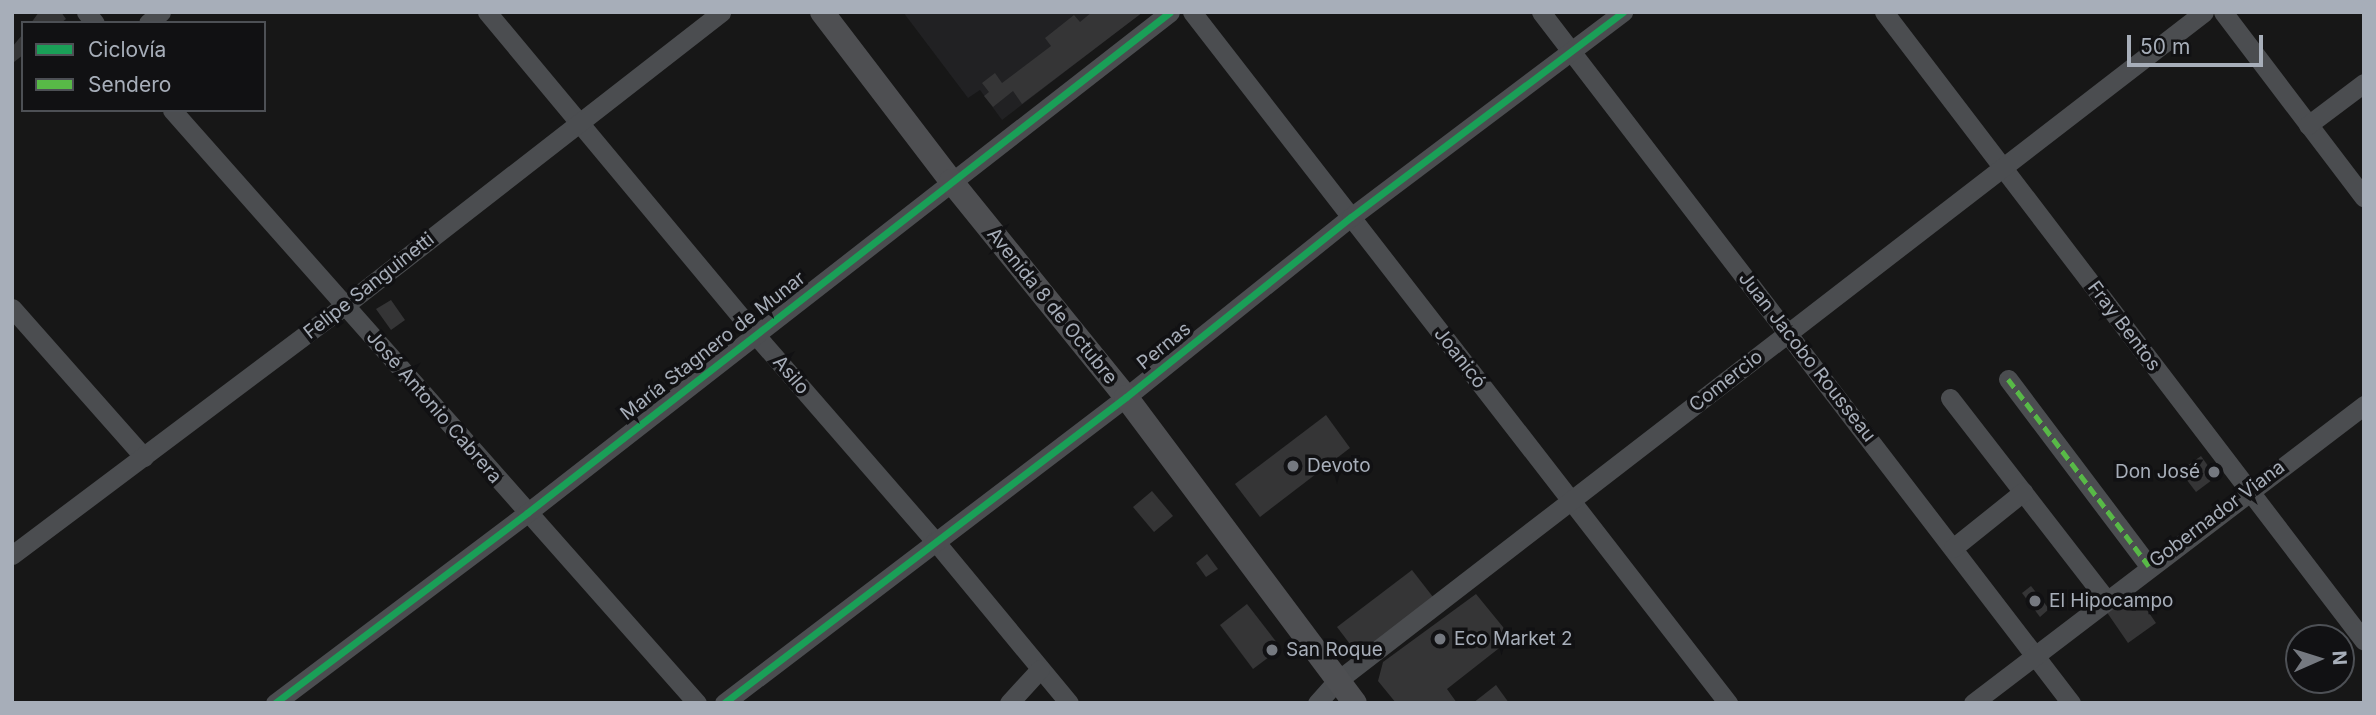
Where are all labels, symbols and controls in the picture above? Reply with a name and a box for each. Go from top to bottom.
legend [21,21,266,112]
scale bar [2131,21,2268,65]
text: 50 m [2140,34,2190,59]
text: Ciclovía [88,37,166,62]
text: Sendero [88,72,171,97]
street label: Avenida 8 de Octubre [982,223,1122,389]
street label: Felipe Sanguinetti [299,228,439,344]
street label: María Stagnero de Munar [616,267,810,425]
street label: Juan Jacobo Rousseau [1734,268,1880,446]
street label: Fray Bentos [2083,277,2165,375]
street label: Pernas [1133,317,1195,375]
street label: Joanicó [1429,323,1491,393]
street label: José Antonio Cabrera [361,326,507,488]
street label: Comercio [1685,345,1767,417]
street label: Asilo [768,351,814,399]
place label: Devoto [1307,455,1371,477]
street label: Gobernador Viana [2145,456,2289,572]
marker: Devoto [1285,458,1301,474]
place label: Don José [2115,461,2200,483]
marker: Don José [2206,464,2222,480]
place label: El Hipocampo [2049,590,2173,612]
marker: El Hipocampo [2027,593,2043,609]
north arrow [2285,624,2355,694]
place label: Eco Market 2 [1454,628,1573,650]
marker: Eco Market 2 [1432,631,1448,647]
place label: San Roque [1286,639,1383,661]
marker: San Roque [1264,642,1280,658]
text: N [2328,650,2351,666]

